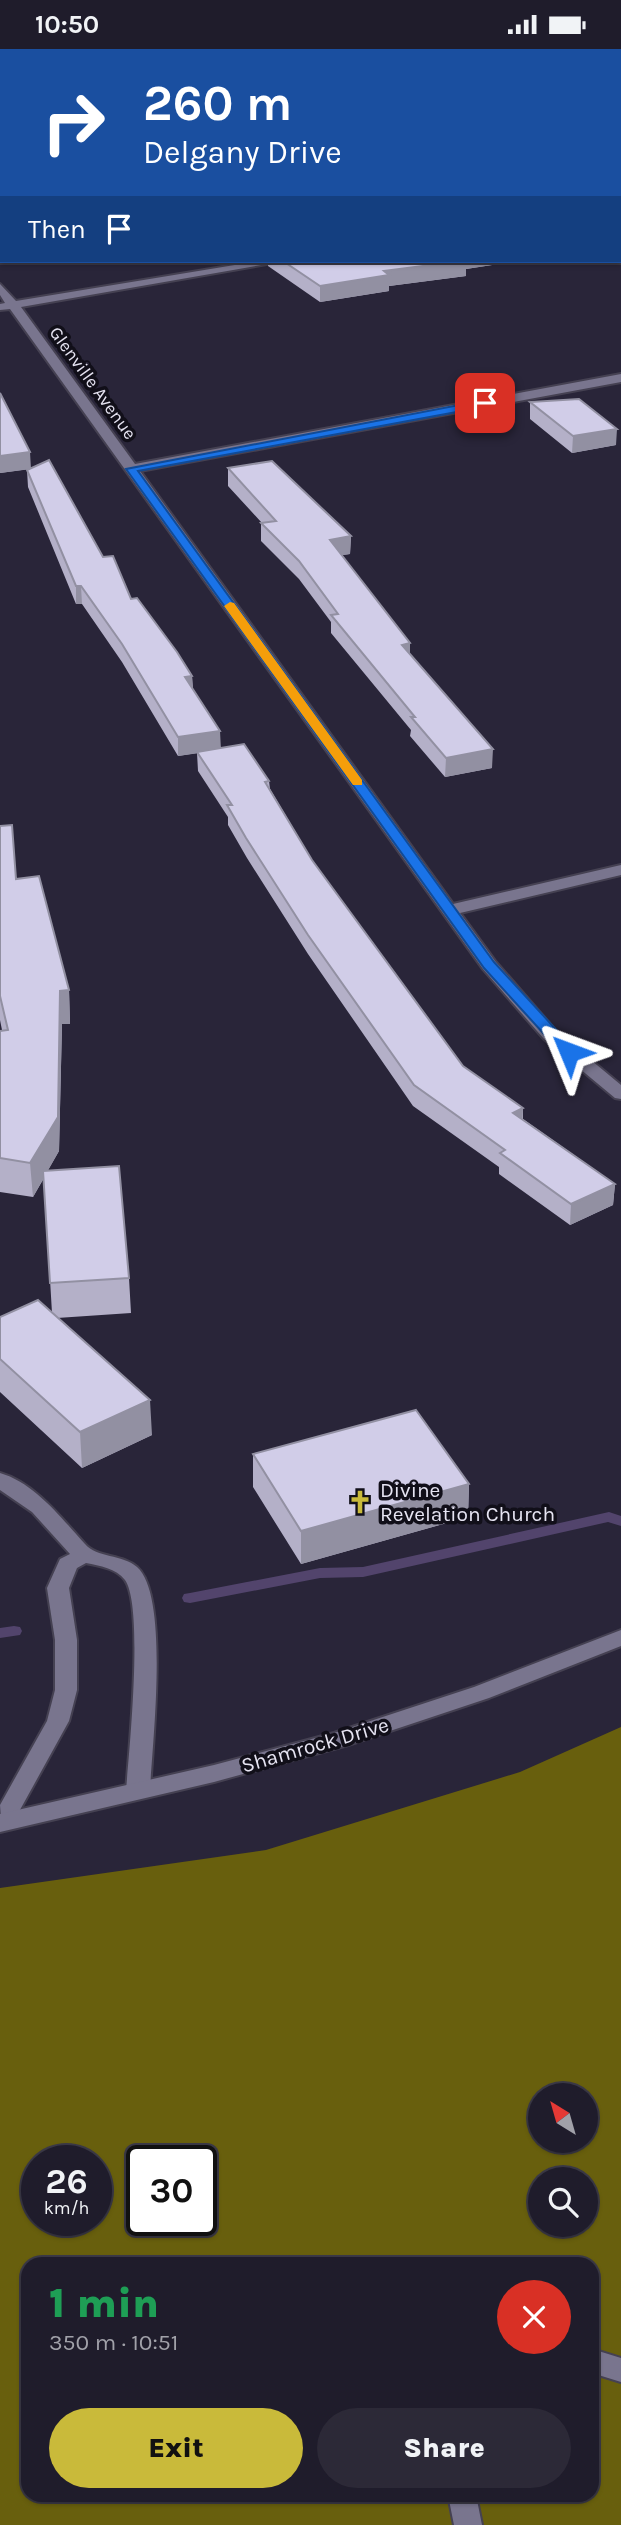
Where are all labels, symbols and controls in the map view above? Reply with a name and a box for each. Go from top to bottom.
text: 10:50 [35,9,99,40]
text: 260 m [143,75,292,132]
icon: right [28,77,119,168]
text: Delgany Drive [143,134,342,171]
icon: arrive [100,210,138,248]
text: Then [28,214,86,245]
street label: Glenville Avenue [45,322,141,444]
pin [455,373,515,433]
icon: arrive [466,384,504,422]
position arrow [532,1015,606,1089]
place label: Divine Revelation Church [380,1478,555,1526]
church icon: Divine Revelation Church [346,1488,374,1516]
street label: Shamrock Drive [238,1712,392,1778]
north arrow [528,2083,598,2153]
map controls [528,2083,598,2237]
speed limit sign: 30 [126,2145,217,2236]
text: 26 [45,2161,88,2202]
button: search [528,2167,598,2237]
text: km/h [44,2197,89,2219]
text: 1 min [49,2278,159,2328]
button: close [497,2280,571,2354]
text: 350 m · 10:51 [49,2329,178,2356]
button: Exit [49,2408,303,2488]
button: Share [317,2408,571,2488]

